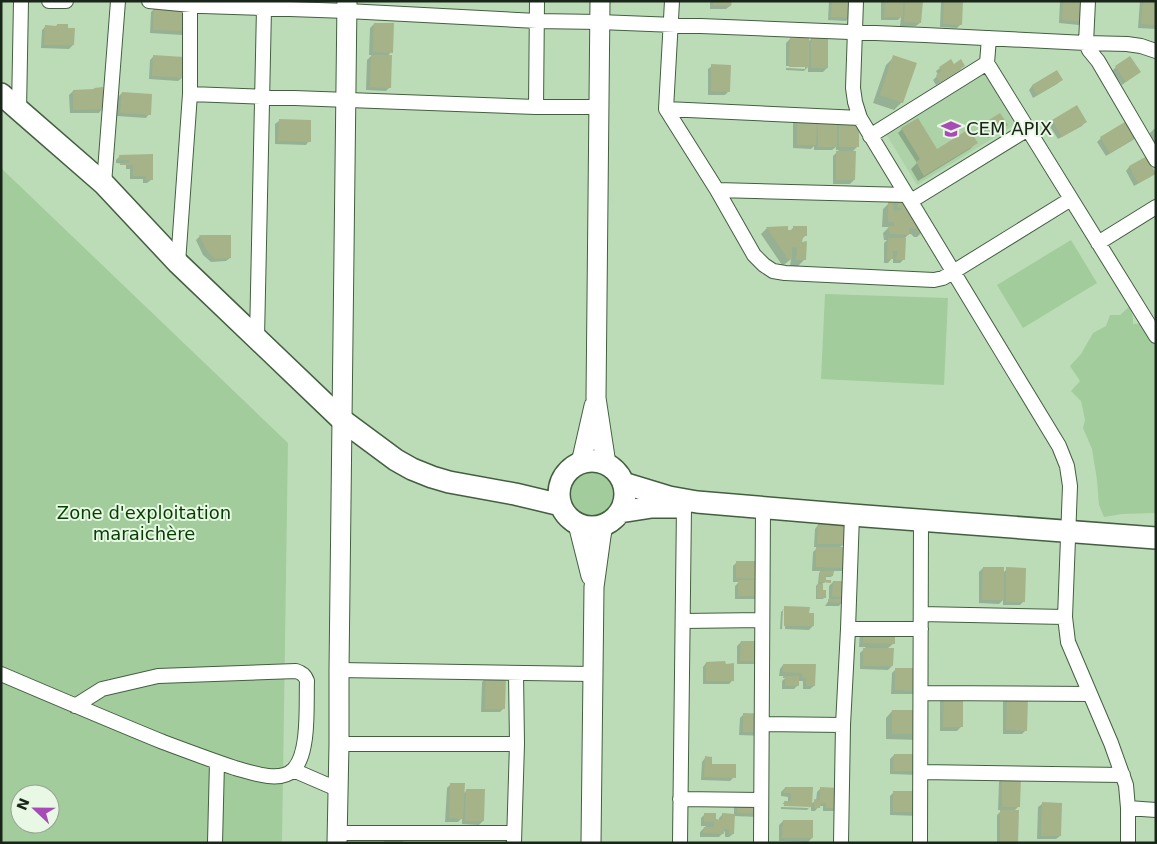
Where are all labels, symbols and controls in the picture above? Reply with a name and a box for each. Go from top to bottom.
school or university icon: CEM APIX [940,118,962,140]
place label: CEM APIX [966,118,1052,139]
park label: Zone d'exploitation maraichère [57,502,231,544]
north arrow [10,784,60,834]
text: N [13,796,33,813]

